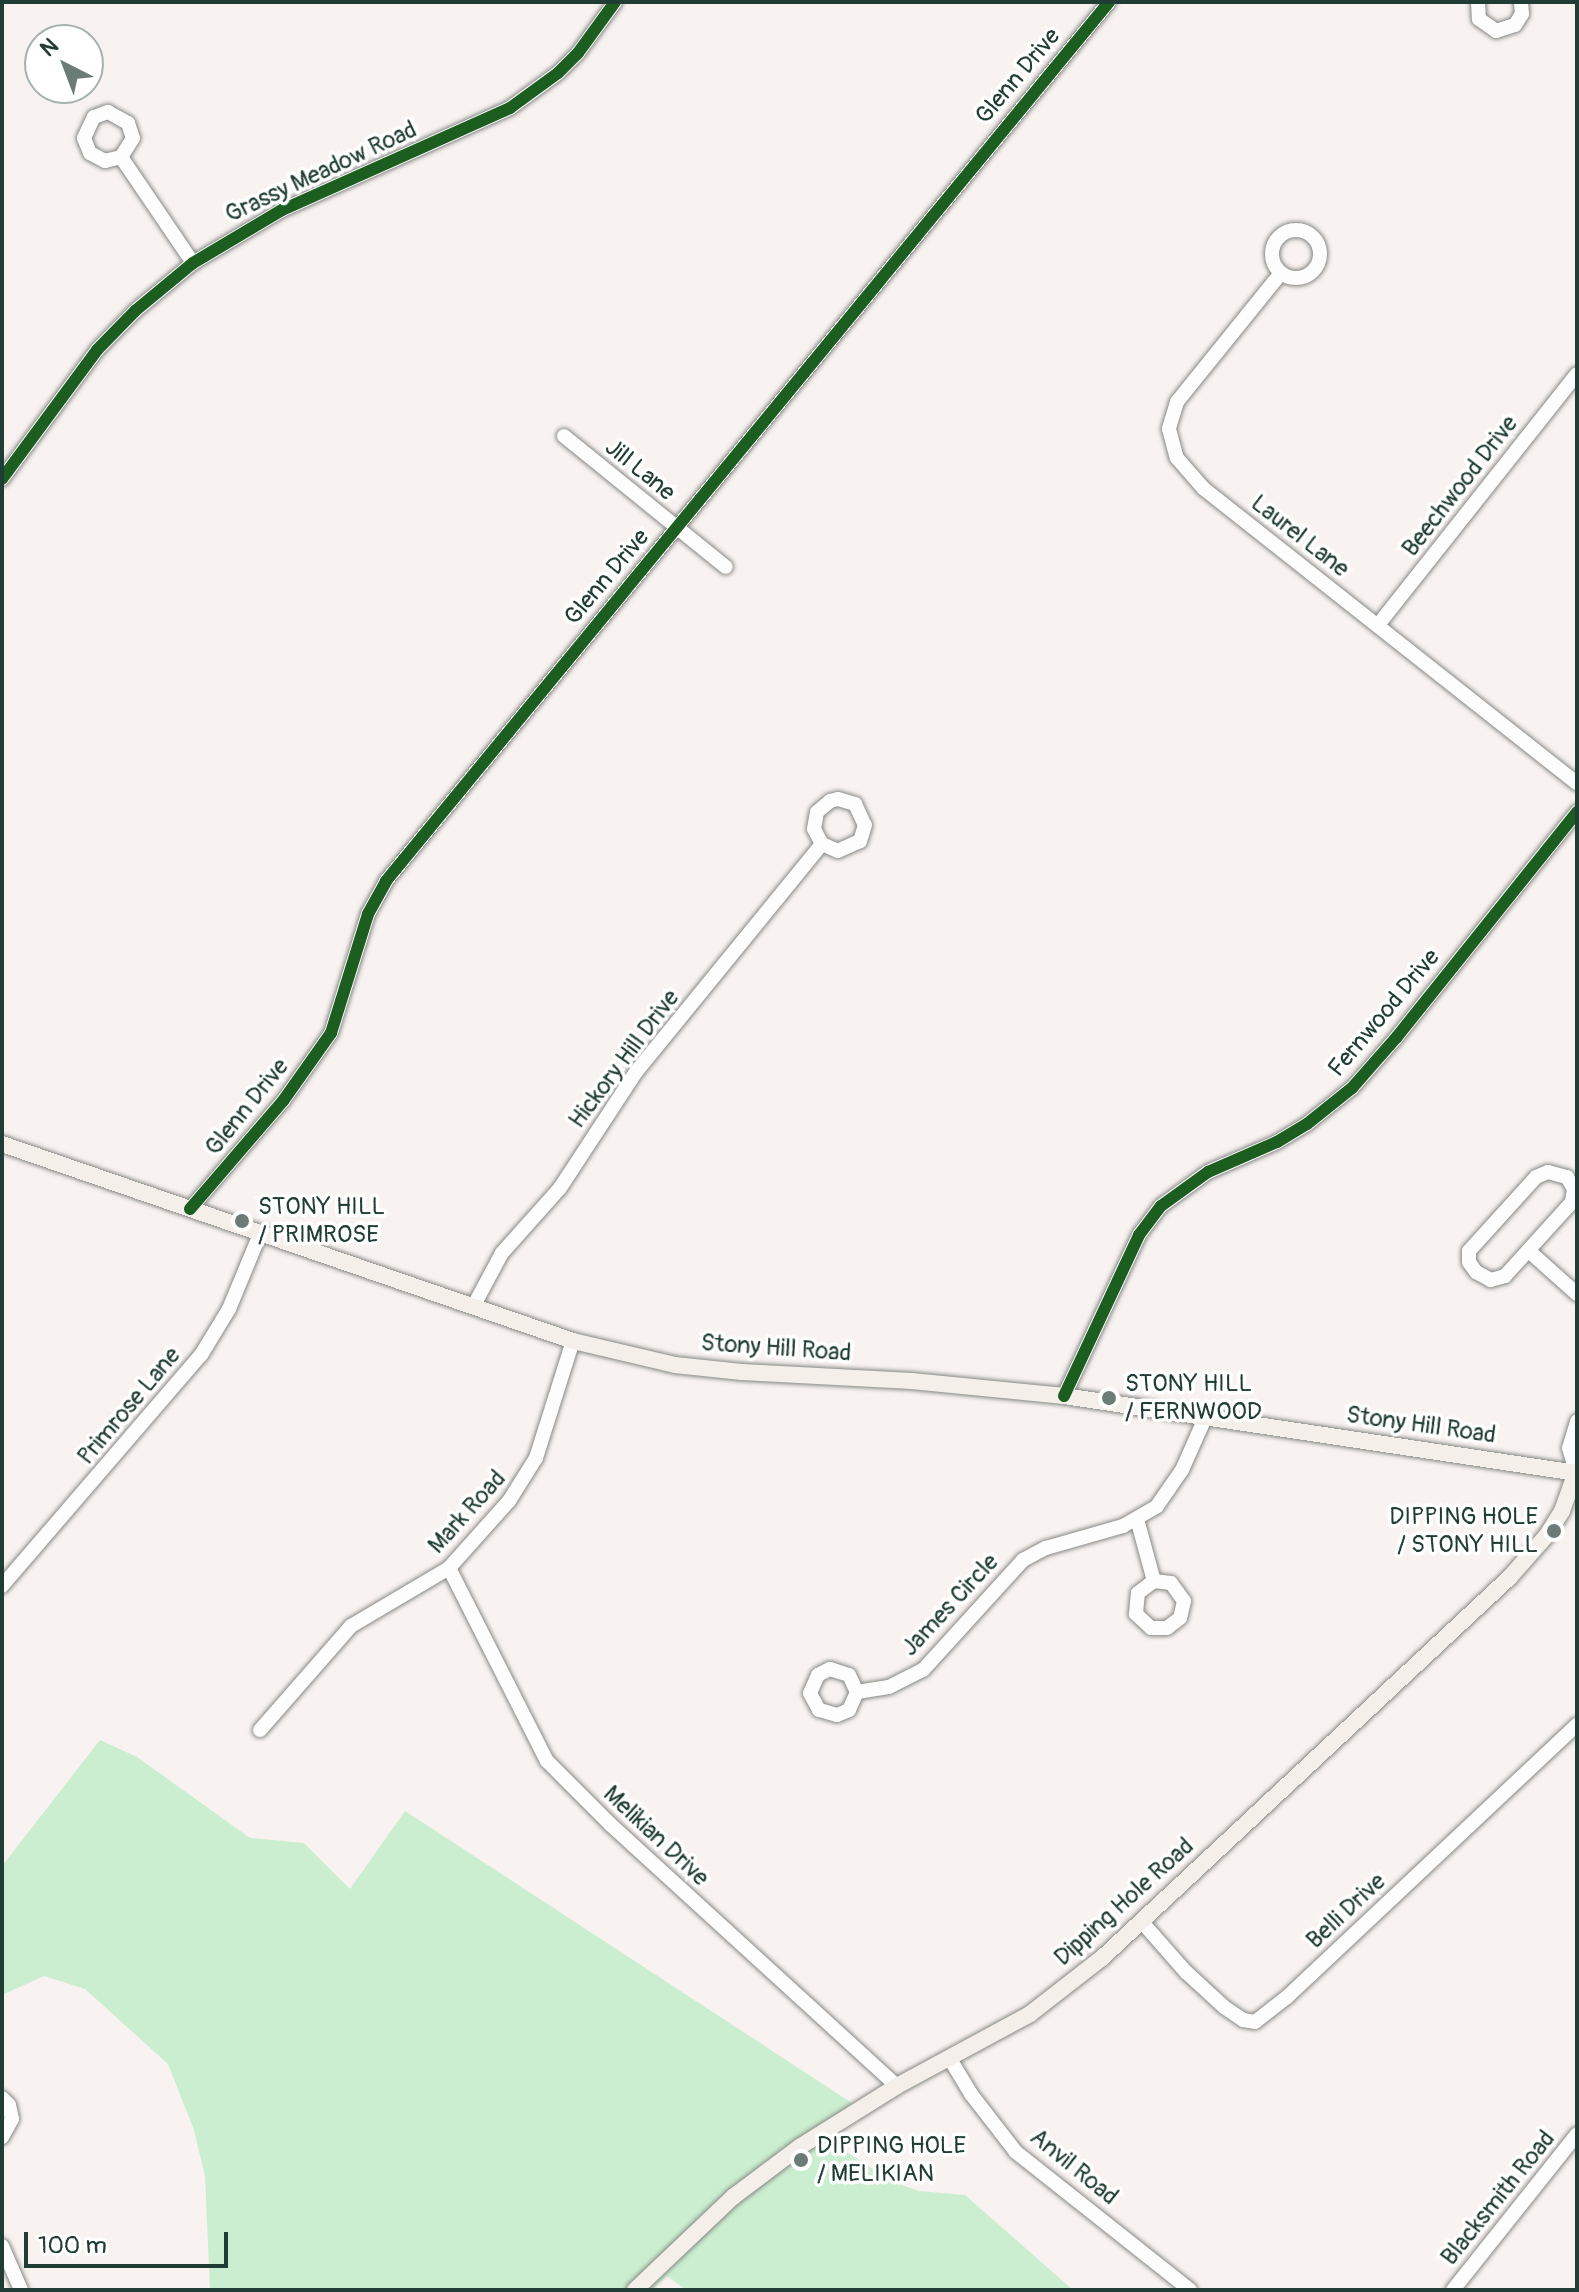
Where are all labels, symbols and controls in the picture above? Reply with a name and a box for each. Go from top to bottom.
street label: Glenn Drive [970,22,1066,130]
north arrow [24,24,104,104]
text: N [34,32,64,63]
street label: Grassy Meadow Road [221,115,421,229]
street label: Beechwood Drive [1396,410,1524,562]
street label: Jill Lane [599,433,681,507]
street label: Laurel Lane [1245,489,1355,583]
street label: Glenn Drive [559,523,655,631]
street label: Fernwood Drive [1322,943,1446,1083]
street label: Hickory Hill Drive [563,984,685,1134]
street label: Glenn Drive [199,1053,295,1161]
place label: STONY HILL / PRIMROSE [258,1193,385,1249]
marker: STONY HILL / PRIMROSE [233,1212,251,1230]
street label: Stony Hill Road [700,1328,852,1368]
street label: Primrose Lane [72,1341,186,1471]
place label: STONY HILL / FERNWOOD [1125,1370,1262,1426]
marker: STONY HILL / FERNWOOD [1100,1389,1118,1407]
street label: Stony Hill Road [1344,1400,1498,1450]
street label: Mark Road [422,1464,512,1560]
place label: DIPPING HOLE / STONY HILL [1389,1503,1538,1559]
marker: DIPPING HOLE / STONY HILL [1545,1522,1563,1540]
street label: James Circle [895,1548,1005,1662]
street label: Melikian Drive [597,1780,715,1892]
street label: Dipping Hole Road [1048,1832,1200,1972]
street label: Belli Drive [1301,1867,1391,1955]
street label: Anvil Road [1024,2123,1124,2211]
street label: Blacksmith Road [1435,2125,1561,2271]
place label: DIPPING HOLE / MELIKIAN [817,2132,966,2188]
marker: DIPPING HOLE / MELIKIAN [792,2151,810,2169]
scale bar [28,2216,232,2266]
text: 100 m [38,2231,107,2260]

